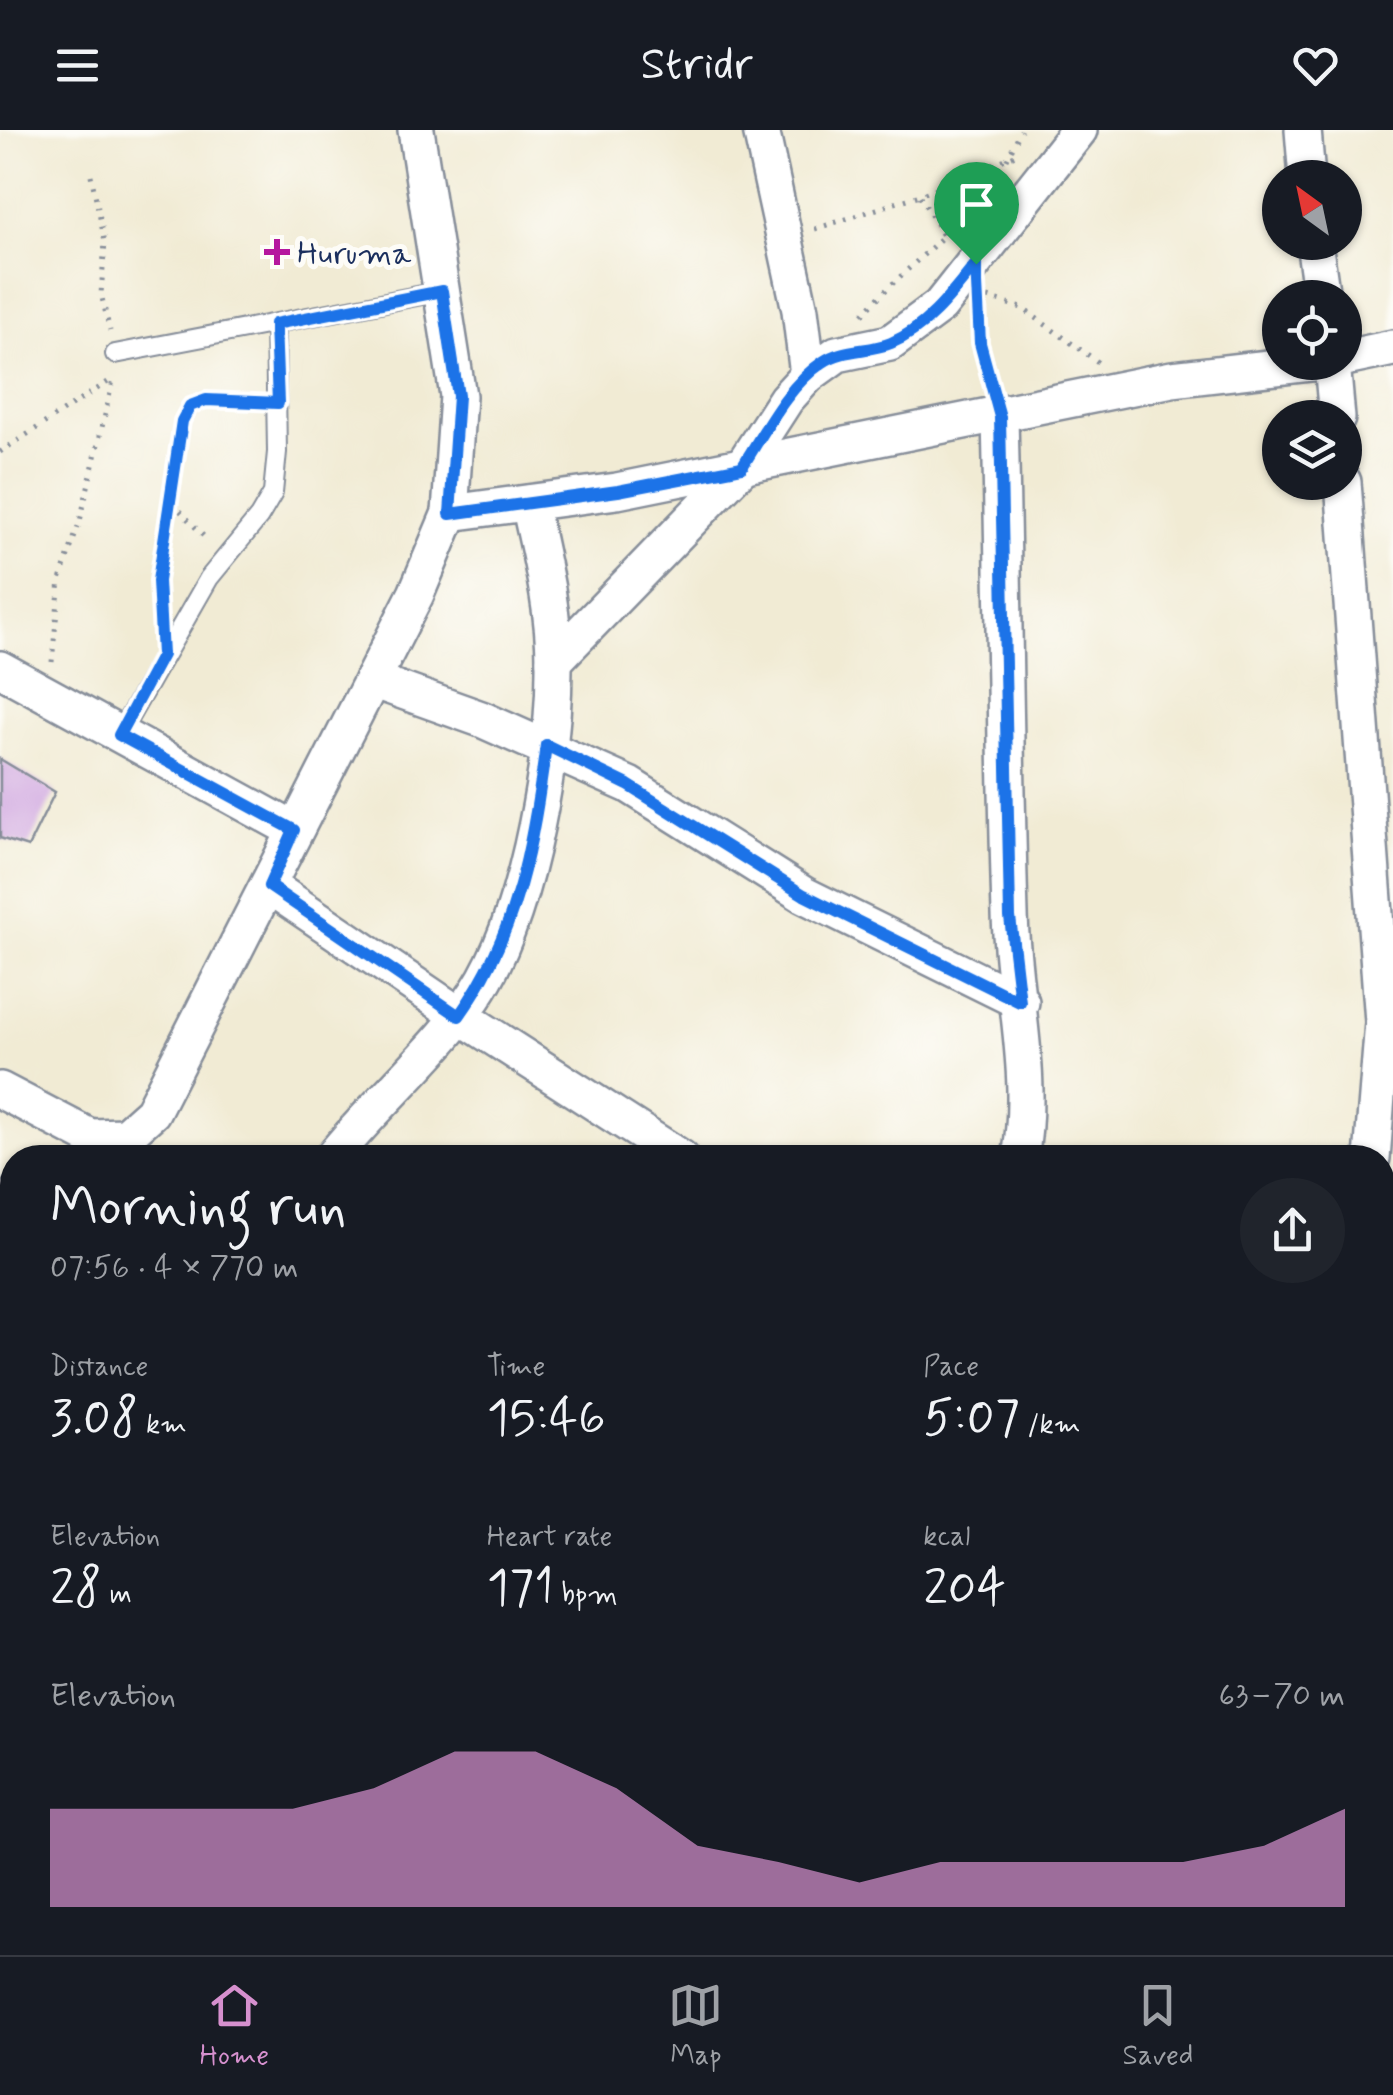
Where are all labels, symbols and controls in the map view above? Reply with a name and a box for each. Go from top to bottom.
text: Stridr [640,36,753,95]
icon: menu [50,38,105,93]
icon: heart [1288,38,1343,93]
north arrow [1262,160,1362,260]
map controls [1262,160,1362,500]
pin [934,162,1019,265]
icon: arrive [949,177,1004,232]
place label: Huruma [297,233,412,275]
marker: Huruma [266,241,288,263]
button: locate [1262,280,1362,380]
button: layers [1262,400,1362,500]
text: Morning run [50,1173,347,1245]
button: share [1240,1178,1345,1283]
text: 07:56 · 4 × 770 m [50,1247,298,1289]
text: Distance [50,1349,148,1386]
text: Time [487,1349,545,1386]
text: Pace [923,1349,979,1386]
text: 3.08 [50,1386,138,1452]
text: 15:46 [487,1386,606,1452]
text: 5:07 [923,1386,1020,1452]
text: km [138,1407,187,1444]
text: /km [1020,1407,1080,1444]
text: Elevation [50,1519,160,1556]
text: Heart rate [487,1519,612,1556]
text: kcal [923,1519,970,1556]
text: 28 [50,1556,102,1622]
text: 171 [487,1556,554,1622]
text: 204 [923,1556,1006,1622]
text: m [102,1577,132,1614]
text: bpm [554,1577,618,1614]
text: Elevation [50,1675,176,1717]
text: 63–70 m [1219,1675,1345,1717]
tab: Home [200,1978,269,2075]
tab: Map [668,1978,723,2075]
tab: Saved [1123,1978,1193,2075]

